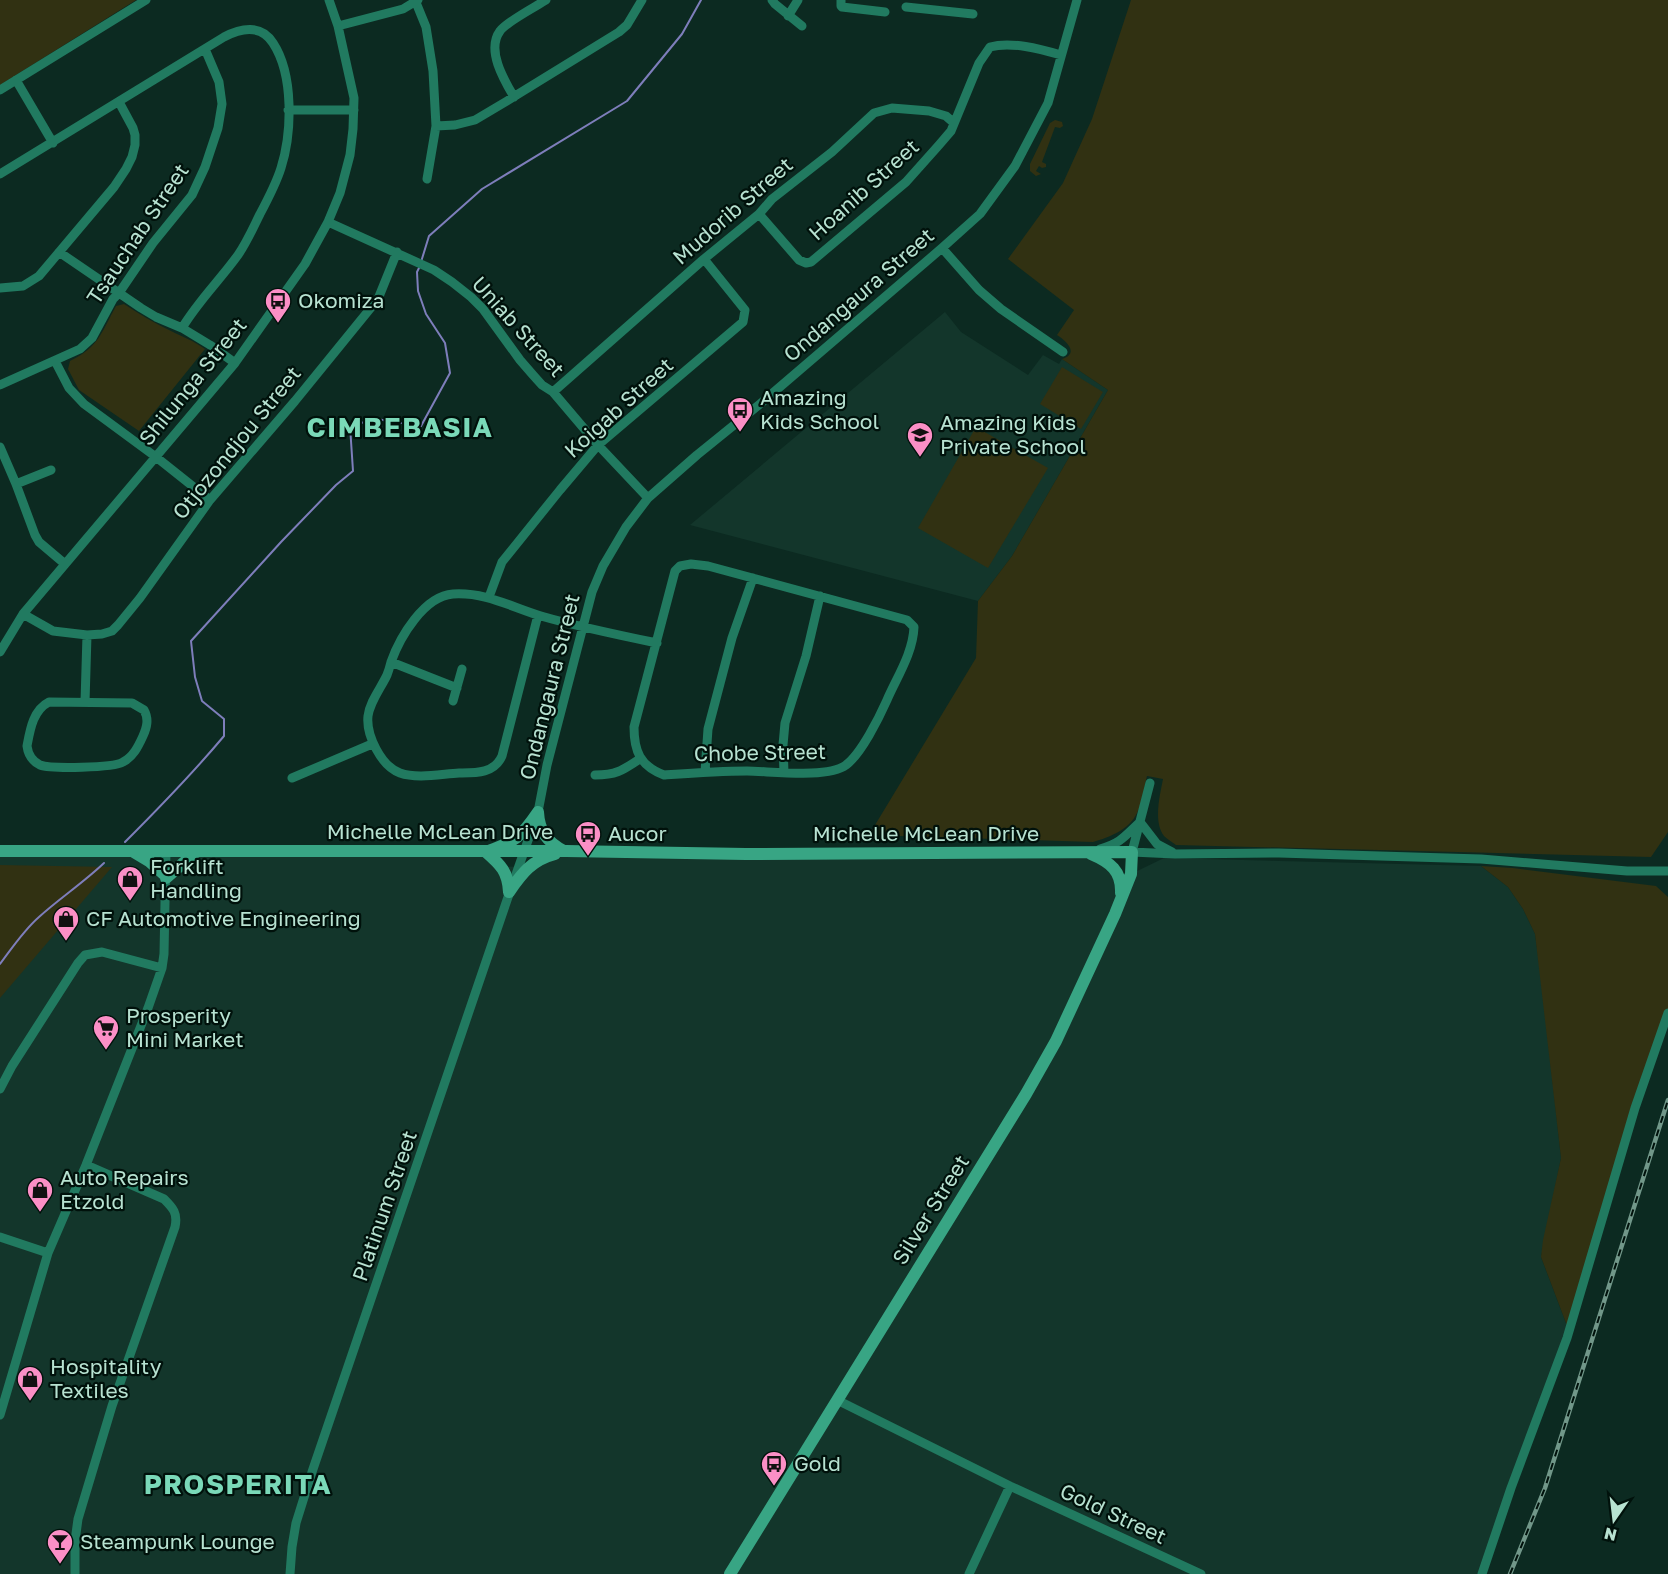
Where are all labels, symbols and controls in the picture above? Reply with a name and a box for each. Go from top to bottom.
street label: Hoanib Street [803,133,924,246]
street label: Mudorib Street [667,151,798,269]
street label: Tsauchab Street [81,158,194,309]
street label: Ondangaura Street [778,222,939,367]
street label: Uniab Street [467,271,571,382]
bus stop icon: Okomiza [263,286,293,324]
place label: Okomiza [298,287,384,313]
street label: Shilunga Street [133,312,252,450]
street label: Koigab Street [559,352,678,463]
street label: Otjozondjou Street [166,360,306,524]
place label: Amazing Kids School [760,384,879,434]
bus stop icon: Amazing Kids School [725,395,755,433]
place label: Amazing Kids Private School [940,409,1086,459]
district label: CIMBEBASIA [306,411,494,443]
school or university icon: Amazing Kids Private School [905,420,935,458]
street label: Ondangaura Street [513,591,585,783]
street label: Chobe Street [694,738,826,766]
street label: Michelle McLean Drive [327,818,553,844]
bus stop icon: Aucor [573,819,603,857]
place label: Aucor [608,820,667,846]
street label: Michelle McLean Drive [813,820,1039,846]
place label: Forklift Handling [150,853,242,903]
shop icon: Forklift Handling [115,864,145,902]
shop icon: CF Automotive Engineering [51,904,81,942]
place label: CF Automotive Engineering [86,905,361,931]
place label: Prosperity Mini Market [126,1002,244,1052]
supermarket icon: Prosperity Mini Market [91,1013,121,1051]
street label: Platinum Street [346,1127,422,1284]
street label: Silver Street [886,1150,974,1269]
place label: Auto Repairs Etzold [60,1164,189,1214]
shop icon: Auto Repairs Etzold [25,1175,55,1213]
place label: Hospitality Textiles [50,1353,162,1403]
shop icon: Hospitality Textiles [15,1364,45,1402]
bus stop icon: Gold [759,1449,789,1487]
place label: Gold [794,1450,841,1476]
district label: PROSPERITA [144,1468,332,1500]
street label: Gold Street [1056,1477,1171,1549]
north arrow [1584,1490,1644,1550]
text: N [1602,1523,1619,1546]
bar icon: Steampunk Lounge [45,1527,75,1565]
place label: Steampunk Lounge [80,1528,275,1554]

